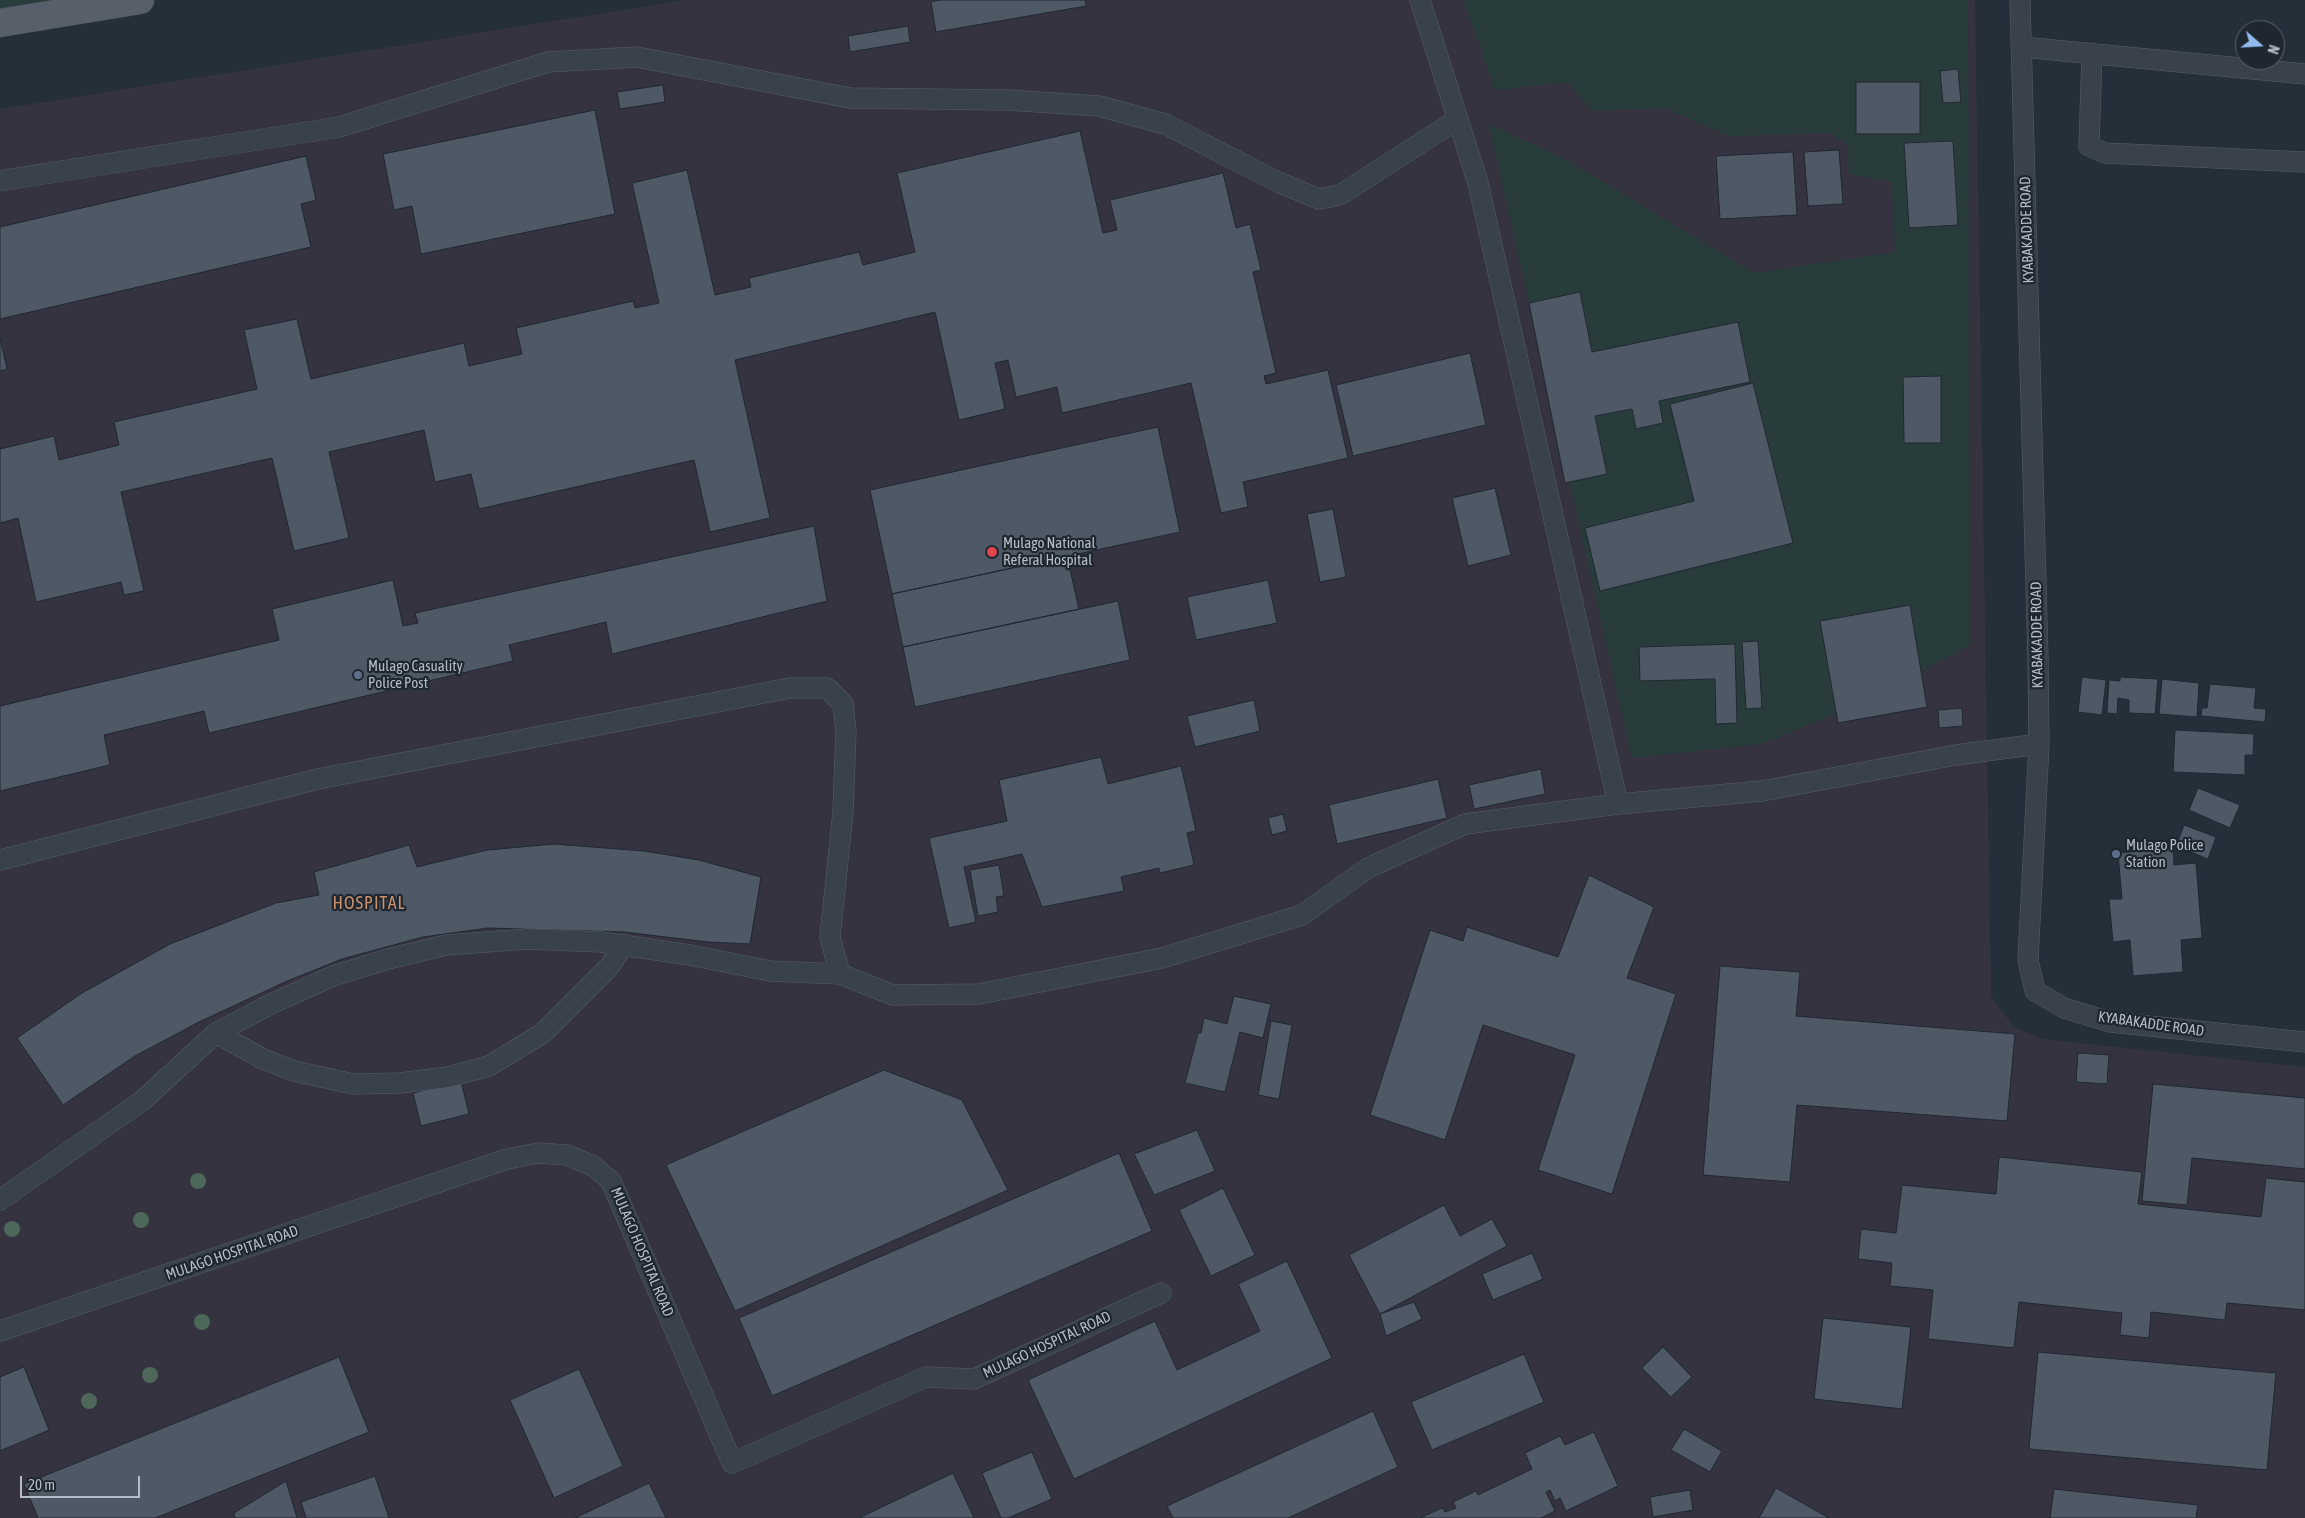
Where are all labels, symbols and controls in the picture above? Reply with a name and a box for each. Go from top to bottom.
north arrow [2235,20,2285,70]
text: N [2264,43,2282,56]
street label: KYABAKADDE ROAD [2016,176,2038,284]
place label: Mulago National Referal Hospital [1003,534,1095,569]
marker: Mulago National Referal Hospital [985,545,999,559]
street label: KYABAKADDE ROAD [2027,581,2047,689]
place label: Mulago Casuality Police Post [368,657,463,692]
marker: Mulago Casuality Police Post [352,669,364,681]
place label: Mulago Police Station [2126,836,2204,871]
marker: Mulago Police Station [2110,848,2122,860]
district label: HOSPITAL [332,892,406,914]
street label: KYABAKADDE ROAD [2097,1008,2205,1040]
street label: MULAGO HOSPITAL ROAD [607,1185,677,1319]
street label: MULAGO HOSPITAL ROAD [163,1222,301,1284]
street label: MULAGO HOSPITAL ROAD [980,1308,1114,1382]
scale bar [22,1466,142,1498]
text: 20 m [28,1476,55,1493]

